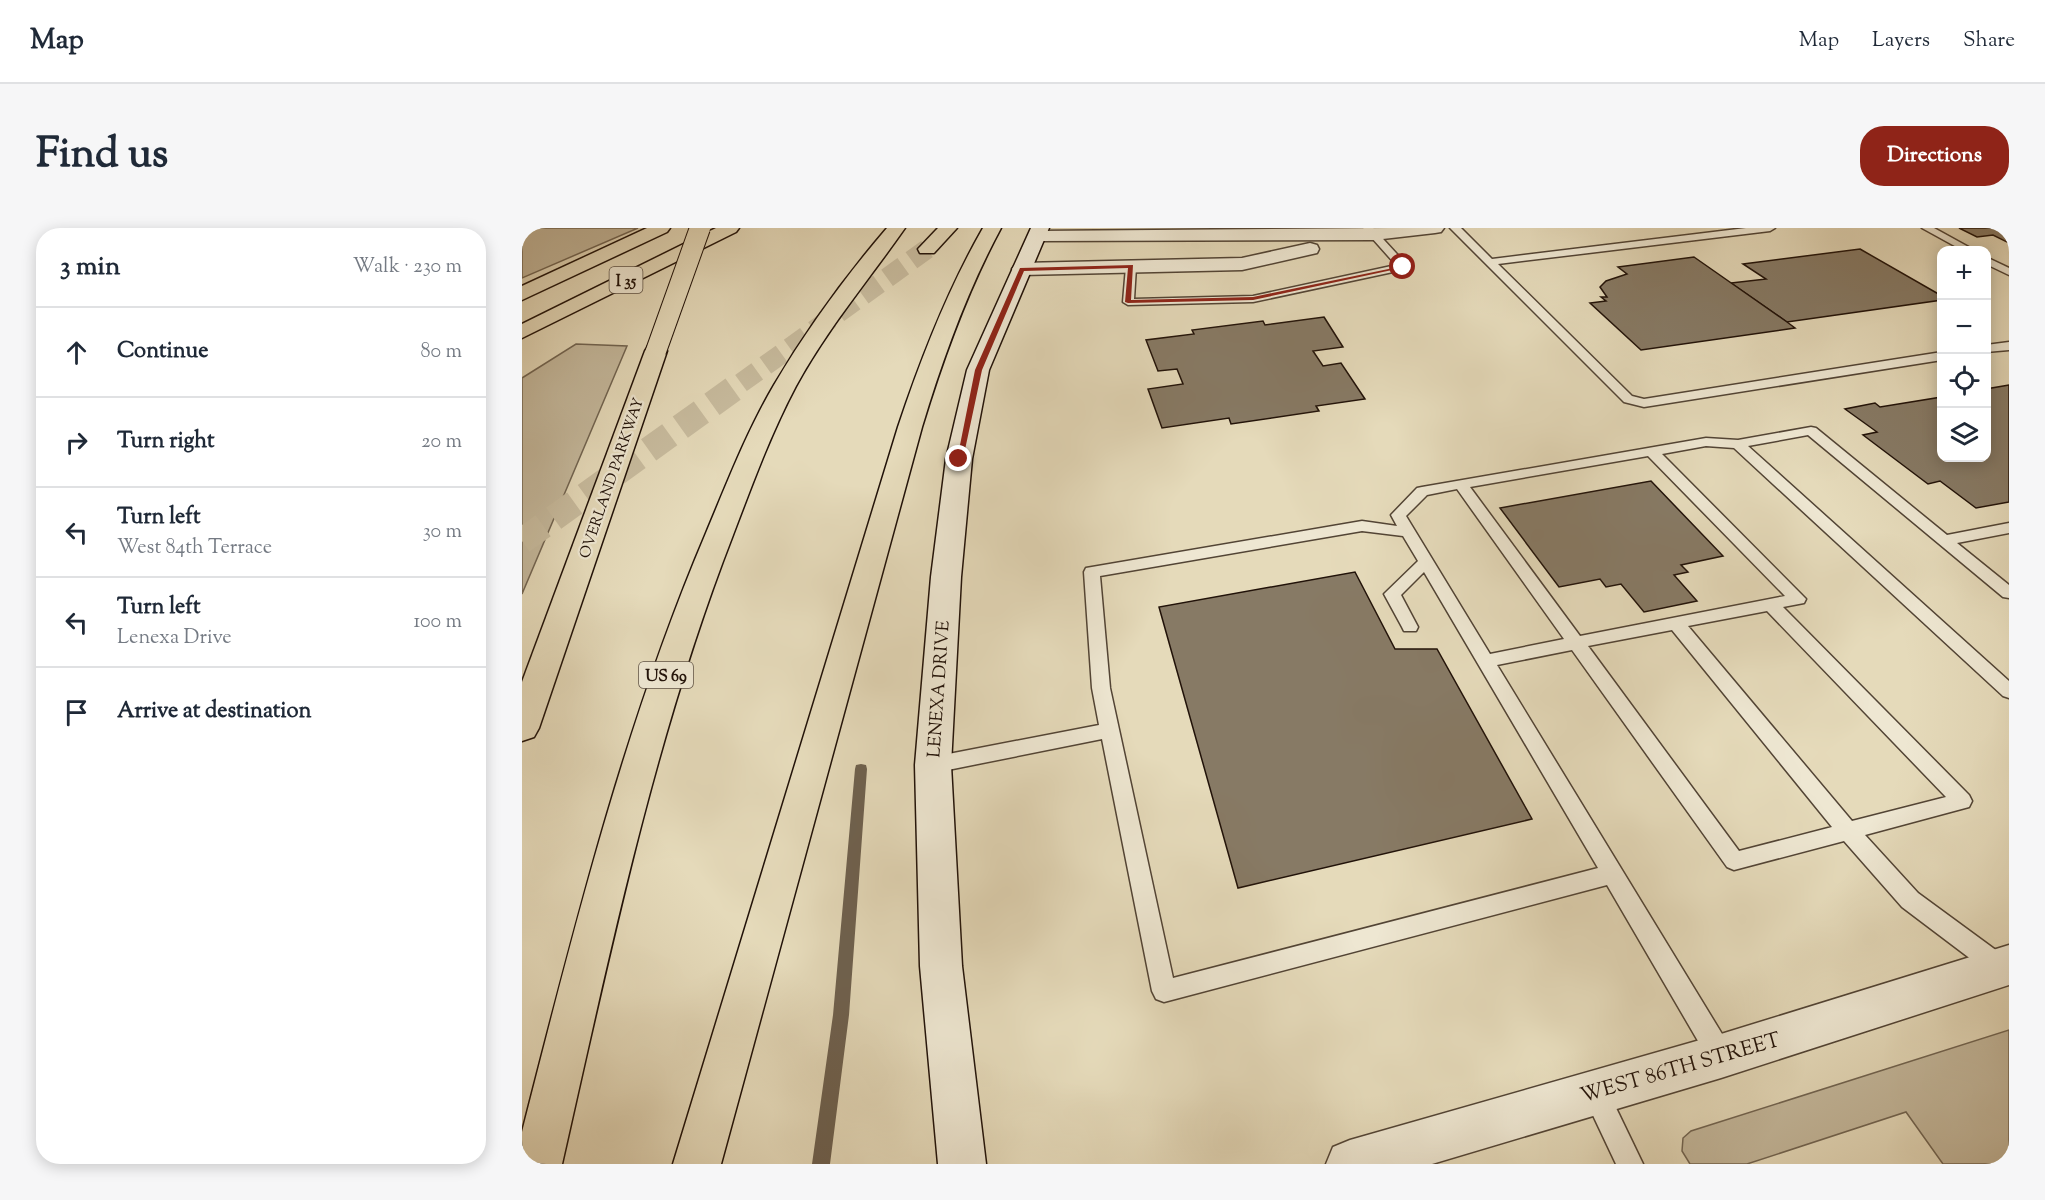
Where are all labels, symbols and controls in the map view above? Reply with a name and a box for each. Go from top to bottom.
text: Map [30,21,84,61]
text: Map [1799,26,1839,56]
text: Layers [1872,26,1930,56]
text: Share [1963,26,2015,56]
text: Find us [36,126,168,186]
button: Directions [1860,126,2009,186]
map controls [1937,246,1991,462]
button: + [1937,246,1991,300]
text: 3 min [60,249,120,286]
text: Walk · 230 m [353,253,462,282]
route start [1389,253,1415,279]
road number: I 35 [610,267,642,293]
button: − [1937,300,1991,354]
icon: ahead [60,336,93,369]
text: Continue [117,336,208,368]
text: 80 m [421,338,462,367]
button: locate [1937,354,1991,408]
street label: OVERLAND PARKWAY [575,395,650,562]
button: layers [1937,408,1991,462]
icon: right [60,426,93,459]
text: Turn right [117,426,214,458]
text: 20 m [421,428,462,457]
route end [945,445,971,471]
text: Turn left [117,502,200,534]
icon: left [60,516,93,549]
text: 30 m [423,518,462,547]
text: West 84th Terrace [117,534,272,563]
text: Turn left [117,592,200,624]
icon: left [60,606,93,639]
text: 100 m [413,608,462,637]
street label: LENEXA DRIVE [922,620,958,759]
text: Lenexa Drive [117,624,232,653]
road number: US 69 [639,662,693,688]
icon: arrive [60,696,93,729]
text: Arrive at destination [117,696,312,728]
street label: WEST 86TH STREET [1577,1026,1784,1112]

